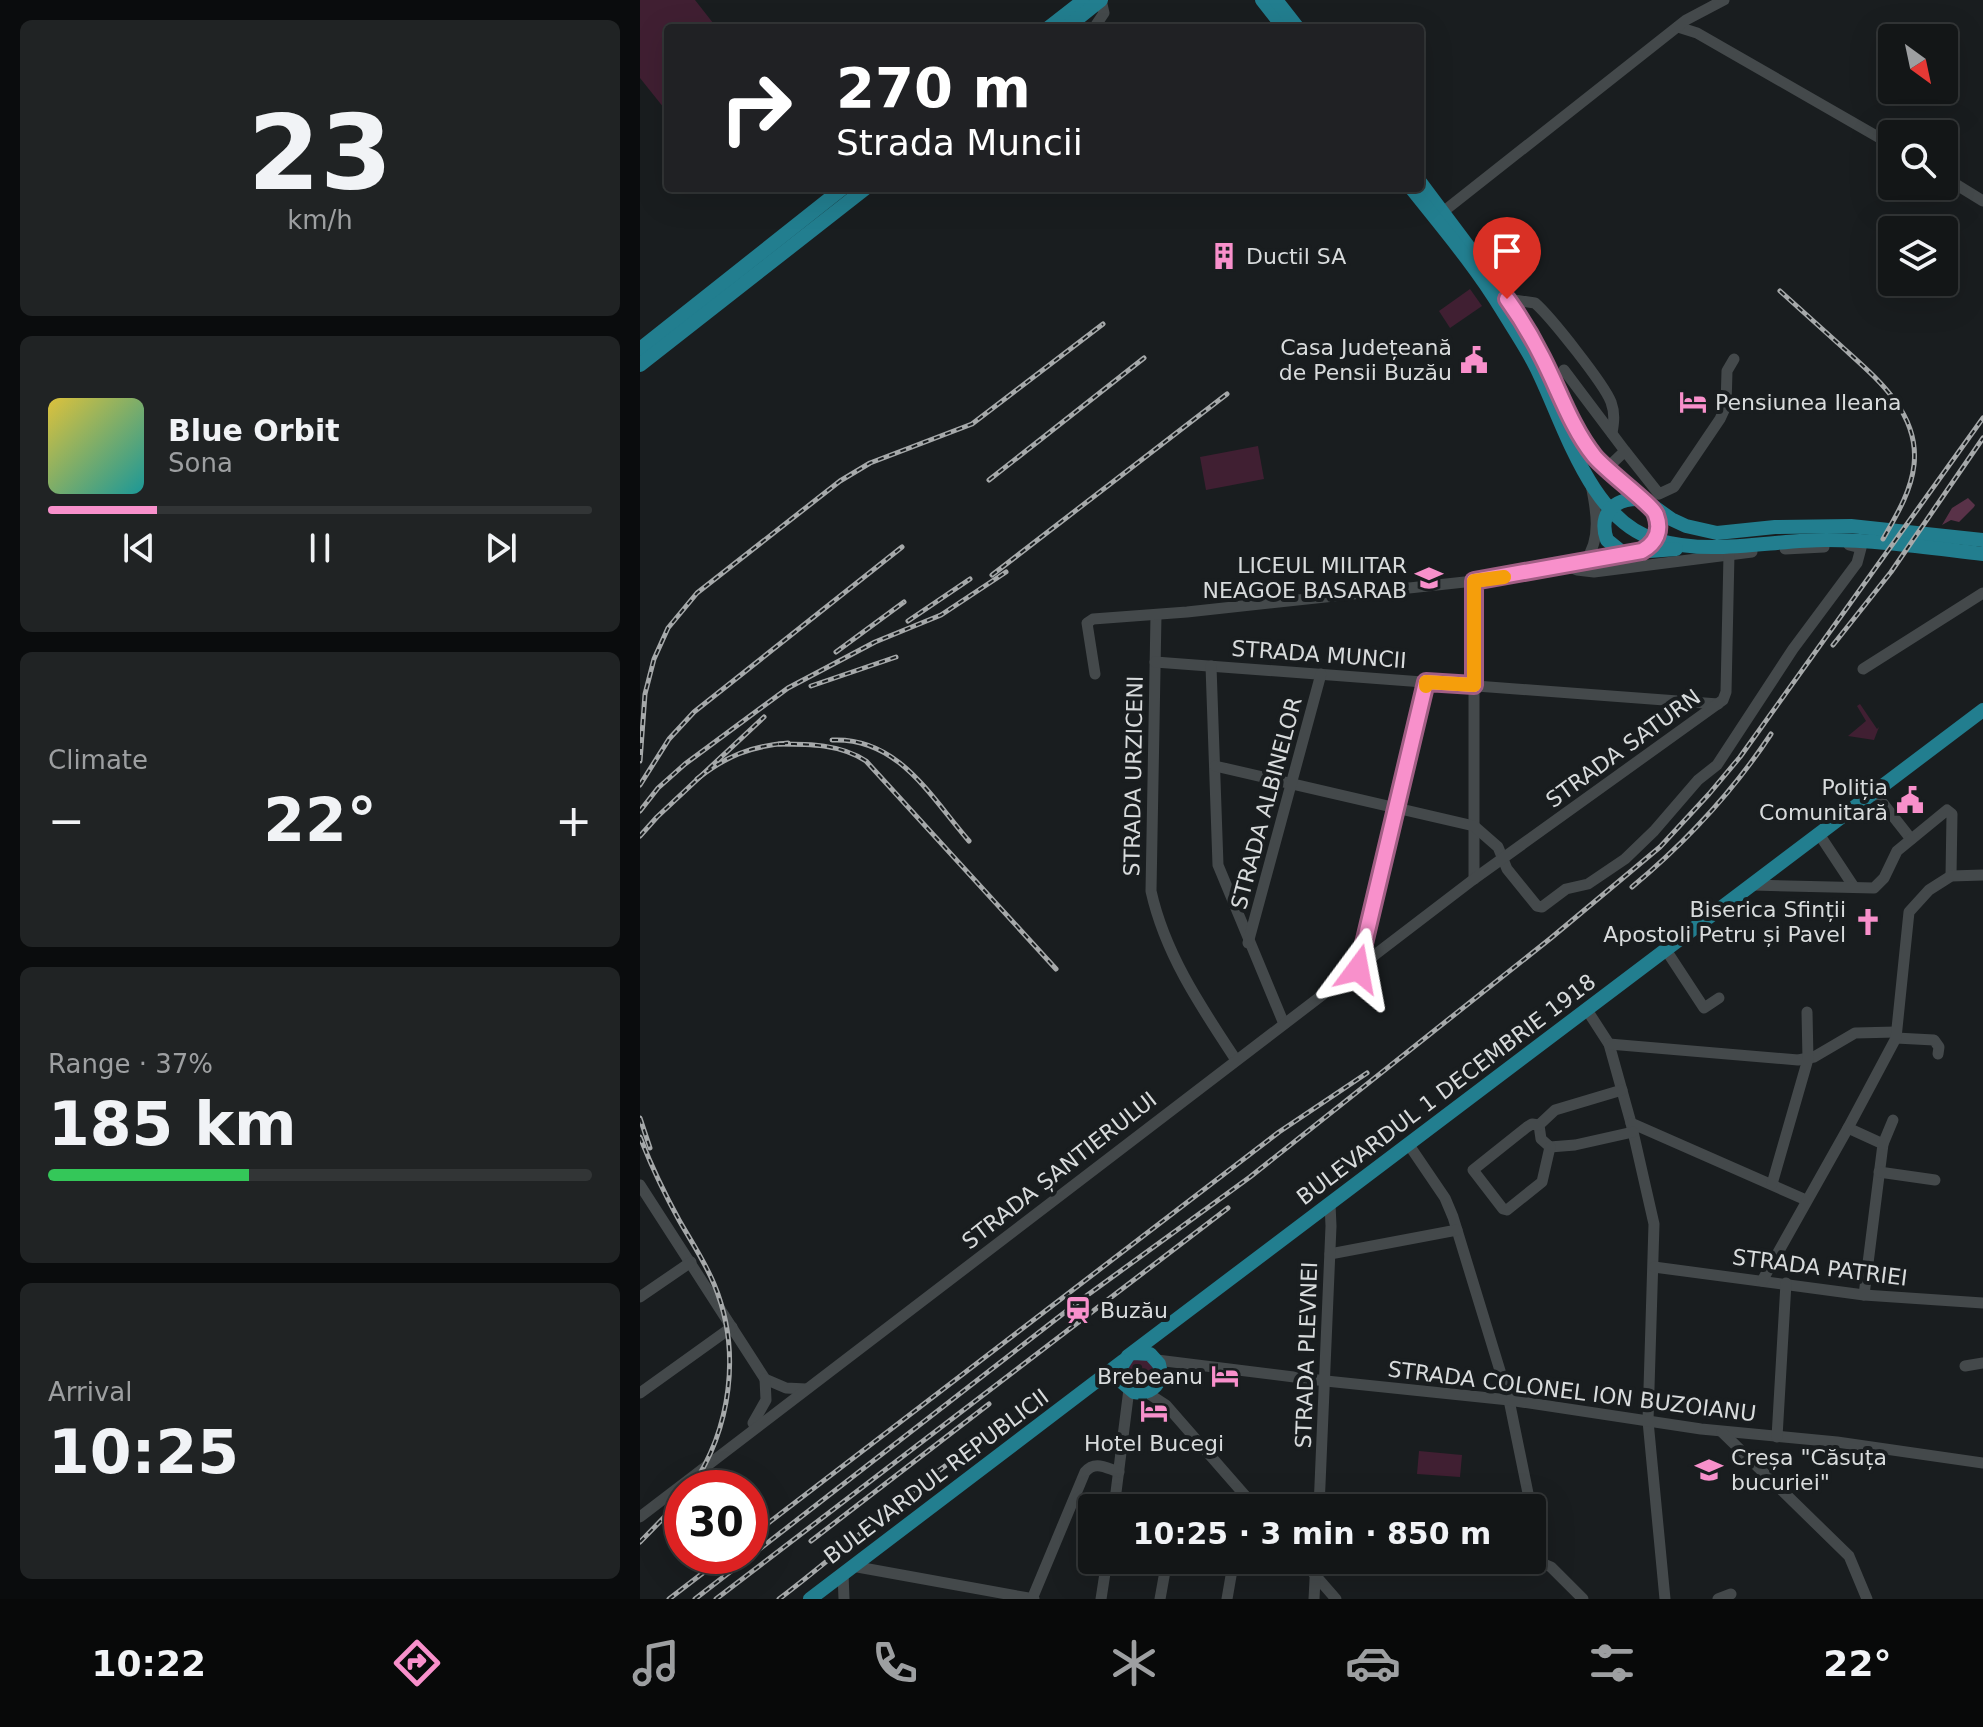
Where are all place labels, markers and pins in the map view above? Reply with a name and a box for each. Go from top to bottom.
pin [1473,217,1541,299]
building icon: Ductil SA [1209,241,1239,271]
place label: Ductil SA [1246,244,1346,269]
place label: Casa Județeană de Pensii Buzău [1279,335,1452,385]
public building icon: Casa Județeană de Pensii Buzău [1459,345,1489,375]
hotel icon: Pensiunea Ileana [1678,387,1708,417]
place label: Pensiunea Ileana [1715,390,1901,415]
place label: LICEUL MILITAR NEAGOE BASARAB [1203,553,1407,603]
school or university icon: LICEUL MILITAR NEAGOE BASARAB [1414,563,1444,593]
place label: Poliția Comunitară [1759,775,1888,825]
public building icon: Poliția Comunitară [1895,785,1925,815]
place label: Biserica Sfinții Apostoli Petru și Pavel [1603,897,1846,947]
church icon: Biserica Sfinții Apostoli Petru și Pavel [1853,907,1883,937]
station icon: Buzău [1063,1295,1093,1325]
place label: Buzău [1100,1298,1168,1323]
hotel icon: Brebeanu [1210,1361,1240,1391]
place label: Brebeanu [1097,1364,1203,1389]
hotel icon: Hotel Bucegi [1139,1396,1169,1426]
place label: Hotel Bucegi [1084,1431,1224,1456]
place label: Creșa "Căsuța bucuriei" [1731,1445,1887,1495]
school or university icon: Creșa "Căsuța bucuriei" [1694,1455,1724,1485]

